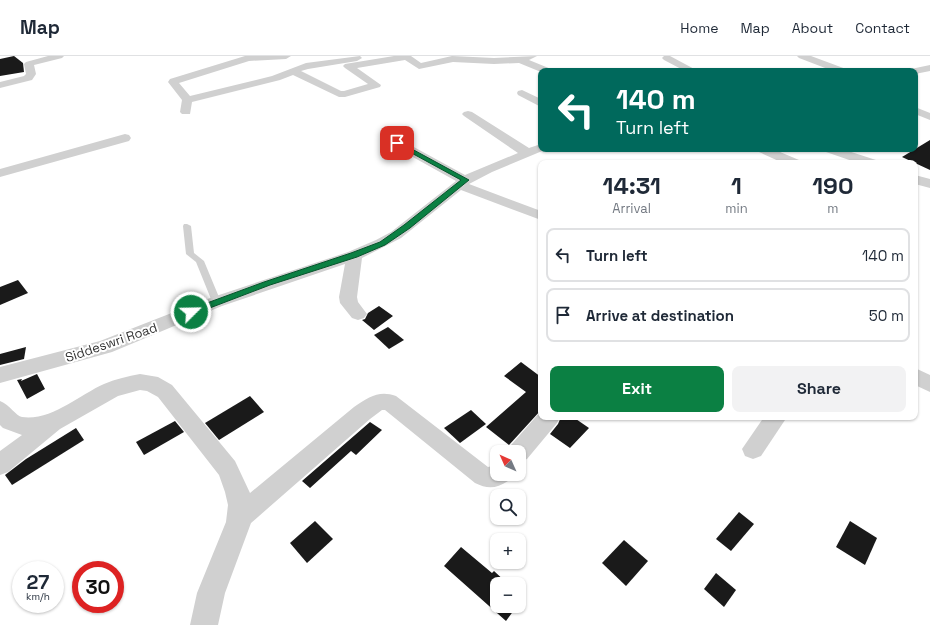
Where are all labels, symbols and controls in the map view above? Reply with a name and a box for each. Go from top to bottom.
text: Map [20,15,60,40]
text: Home [680,19,718,37]
text: Map [740,19,770,37]
text: About [792,19,833,37]
text: Contact [855,19,910,37]
text: 140 m [616,81,696,117]
icon: left [550,84,602,136]
text: Turn left [616,116,689,139]
pin [380,126,414,160]
icon: arrive [386,132,408,154]
text: 14:31 [603,170,661,201]
text: 1 [731,170,742,201]
text: 190 [812,170,853,201]
text: Arrival [612,200,651,217]
text: min [725,200,748,217]
text: m [827,200,838,217]
icon: left [552,244,574,266]
text: Turn left [586,246,648,265]
text: 140 m [862,246,904,265]
position arrow [170,291,212,333]
icon: arrive [552,304,574,326]
text: Arrive at destination [586,306,734,325]
text: 50 m [869,306,904,325]
street label: Siddeswri Road [63,319,159,366]
button: Exit [550,366,724,412]
button: Share [732,366,906,412]
north arrow [490,445,526,481]
map controls [490,445,526,613]
button: search [490,489,526,525]
button: + [490,533,526,569]
speed limit sign: 30 [72,561,124,613]
text: 27 [27,569,49,595]
button: − [490,577,526,613]
text: km/h [26,590,50,603]

